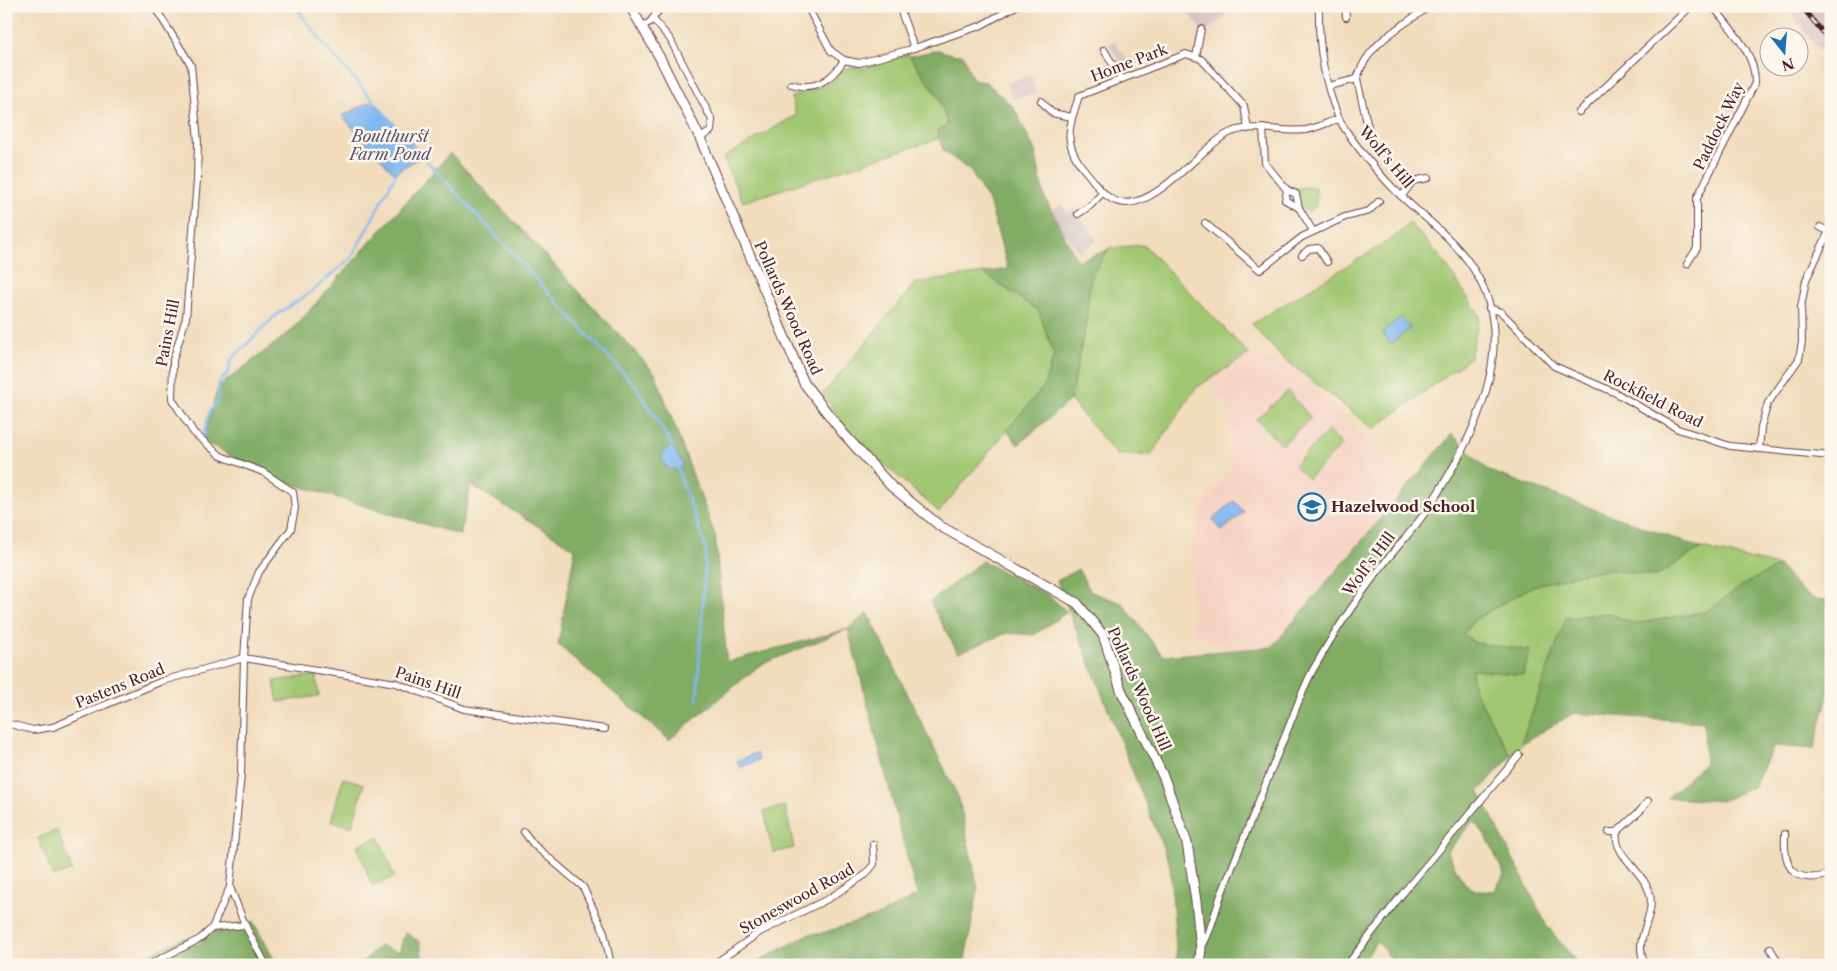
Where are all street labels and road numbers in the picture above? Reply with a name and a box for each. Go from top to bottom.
street label: Home Park [1088,39,1171,86]
street label: Paddock Way [1689,78,1748,173]
street label: Wolf's Hill [1354,121,1418,192]
street label: Pollards Wood Road [750,238,827,378]
street label: Pains Hill [152,297,183,368]
street label: Rockfield Road [1600,365,1706,432]
street label: Wolf's Hill [1338,527,1399,600]
street label: Pollards Wood Hill [1104,624,1176,754]
street label: Pastens Road [72,659,167,712]
street label: Pains Hill [393,662,464,703]
street label: Stoneswood Road [736,859,857,938]

